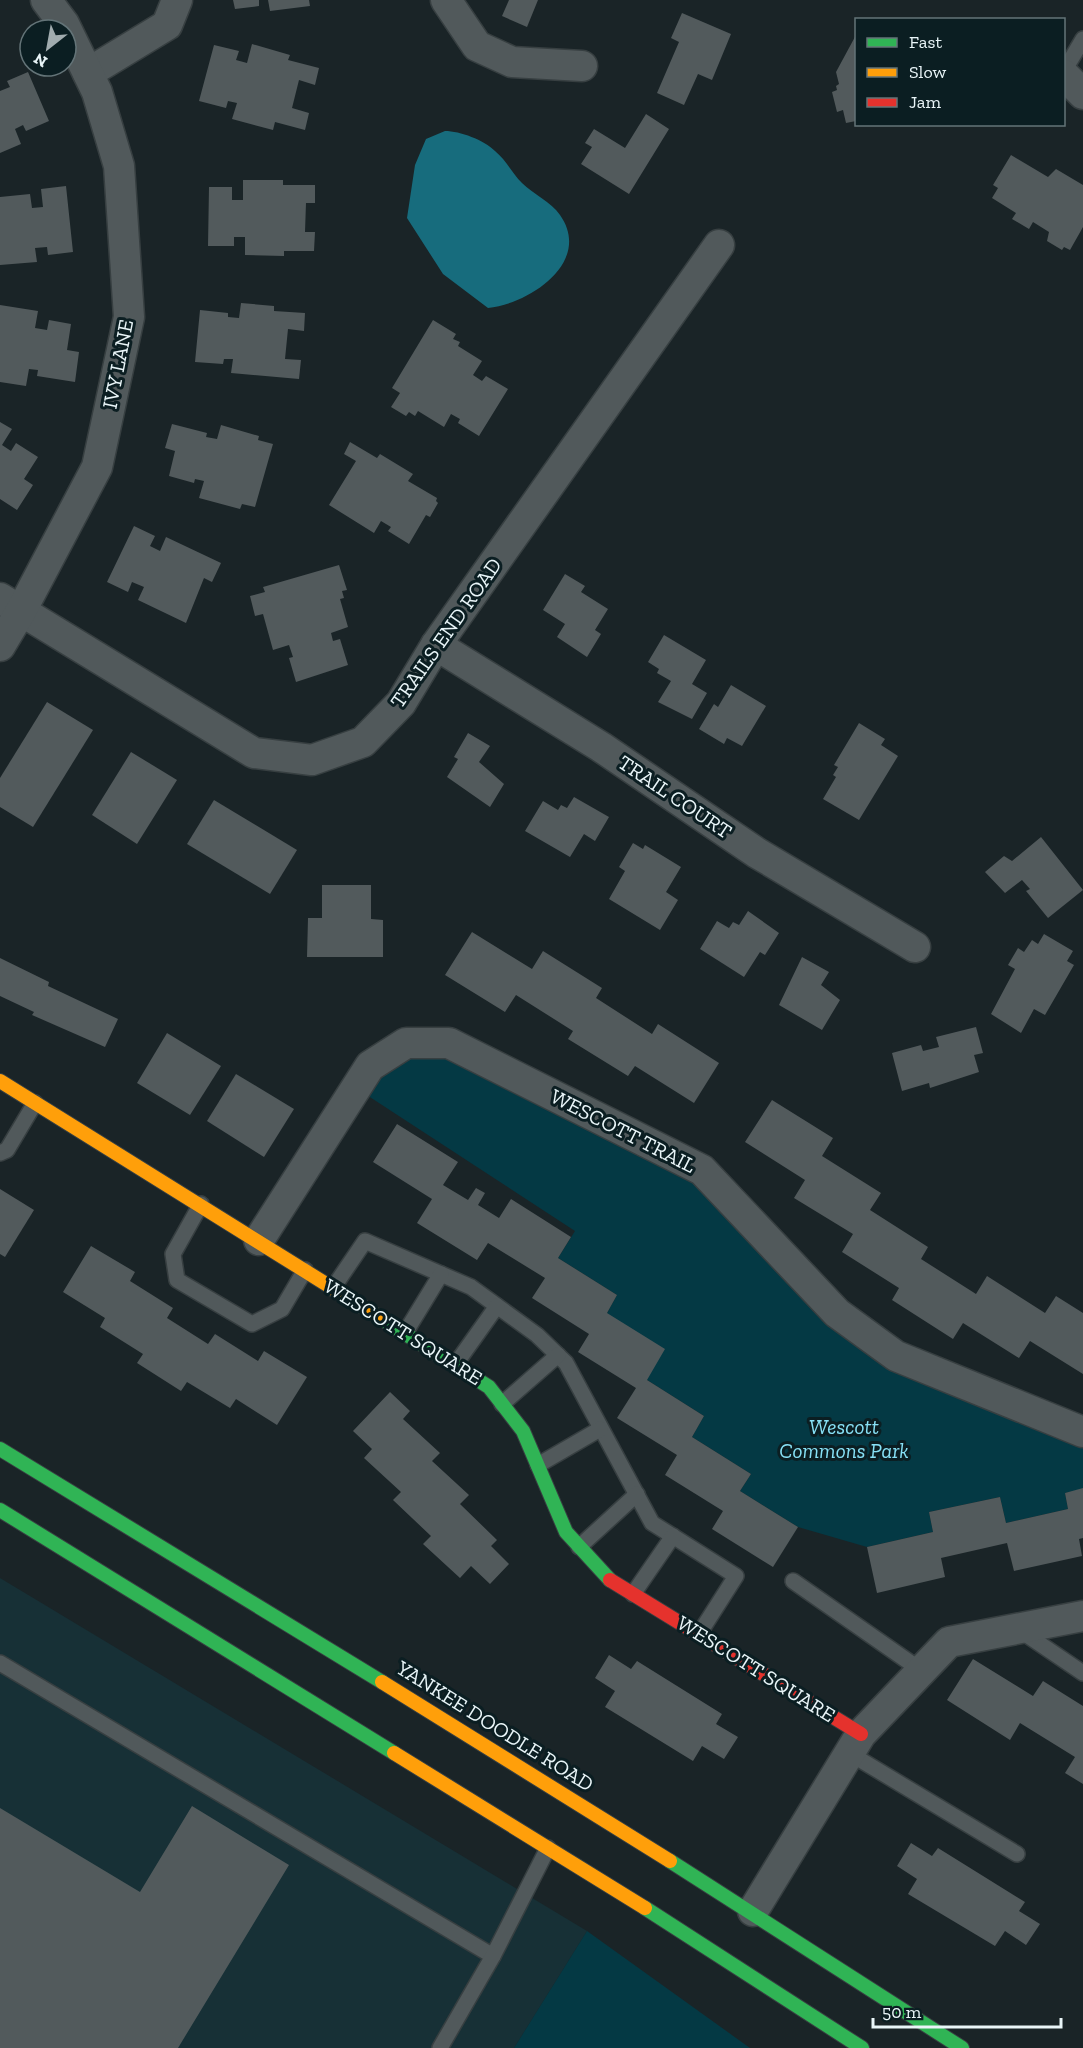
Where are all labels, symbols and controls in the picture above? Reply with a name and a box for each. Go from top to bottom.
north arrow [18,18,78,78]
legend [855,18,1065,126]
text: Fast [909,31,942,53]
text: N [30,49,51,72]
text: Slow [909,61,946,83]
text: Jam [909,91,941,113]
street label: IVY LANE [97,317,138,411]
street label: TRAILS END ROAD [385,553,507,712]
street label: TRAIL COURT [614,749,737,844]
street label: WESCOTT TRAIL [546,1083,701,1178]
street label: WESCOTT SQUARE [320,1273,487,1390]
park label: Wescott Commons Park [779,1414,909,1463]
street label: WESCOTT SQUARE [673,1610,840,1727]
street label: YANKEE DOODLE ROAD [391,1654,598,1796]
scale bar [873,1991,1060,2029]
text: 50 m [882,2001,922,2023]

